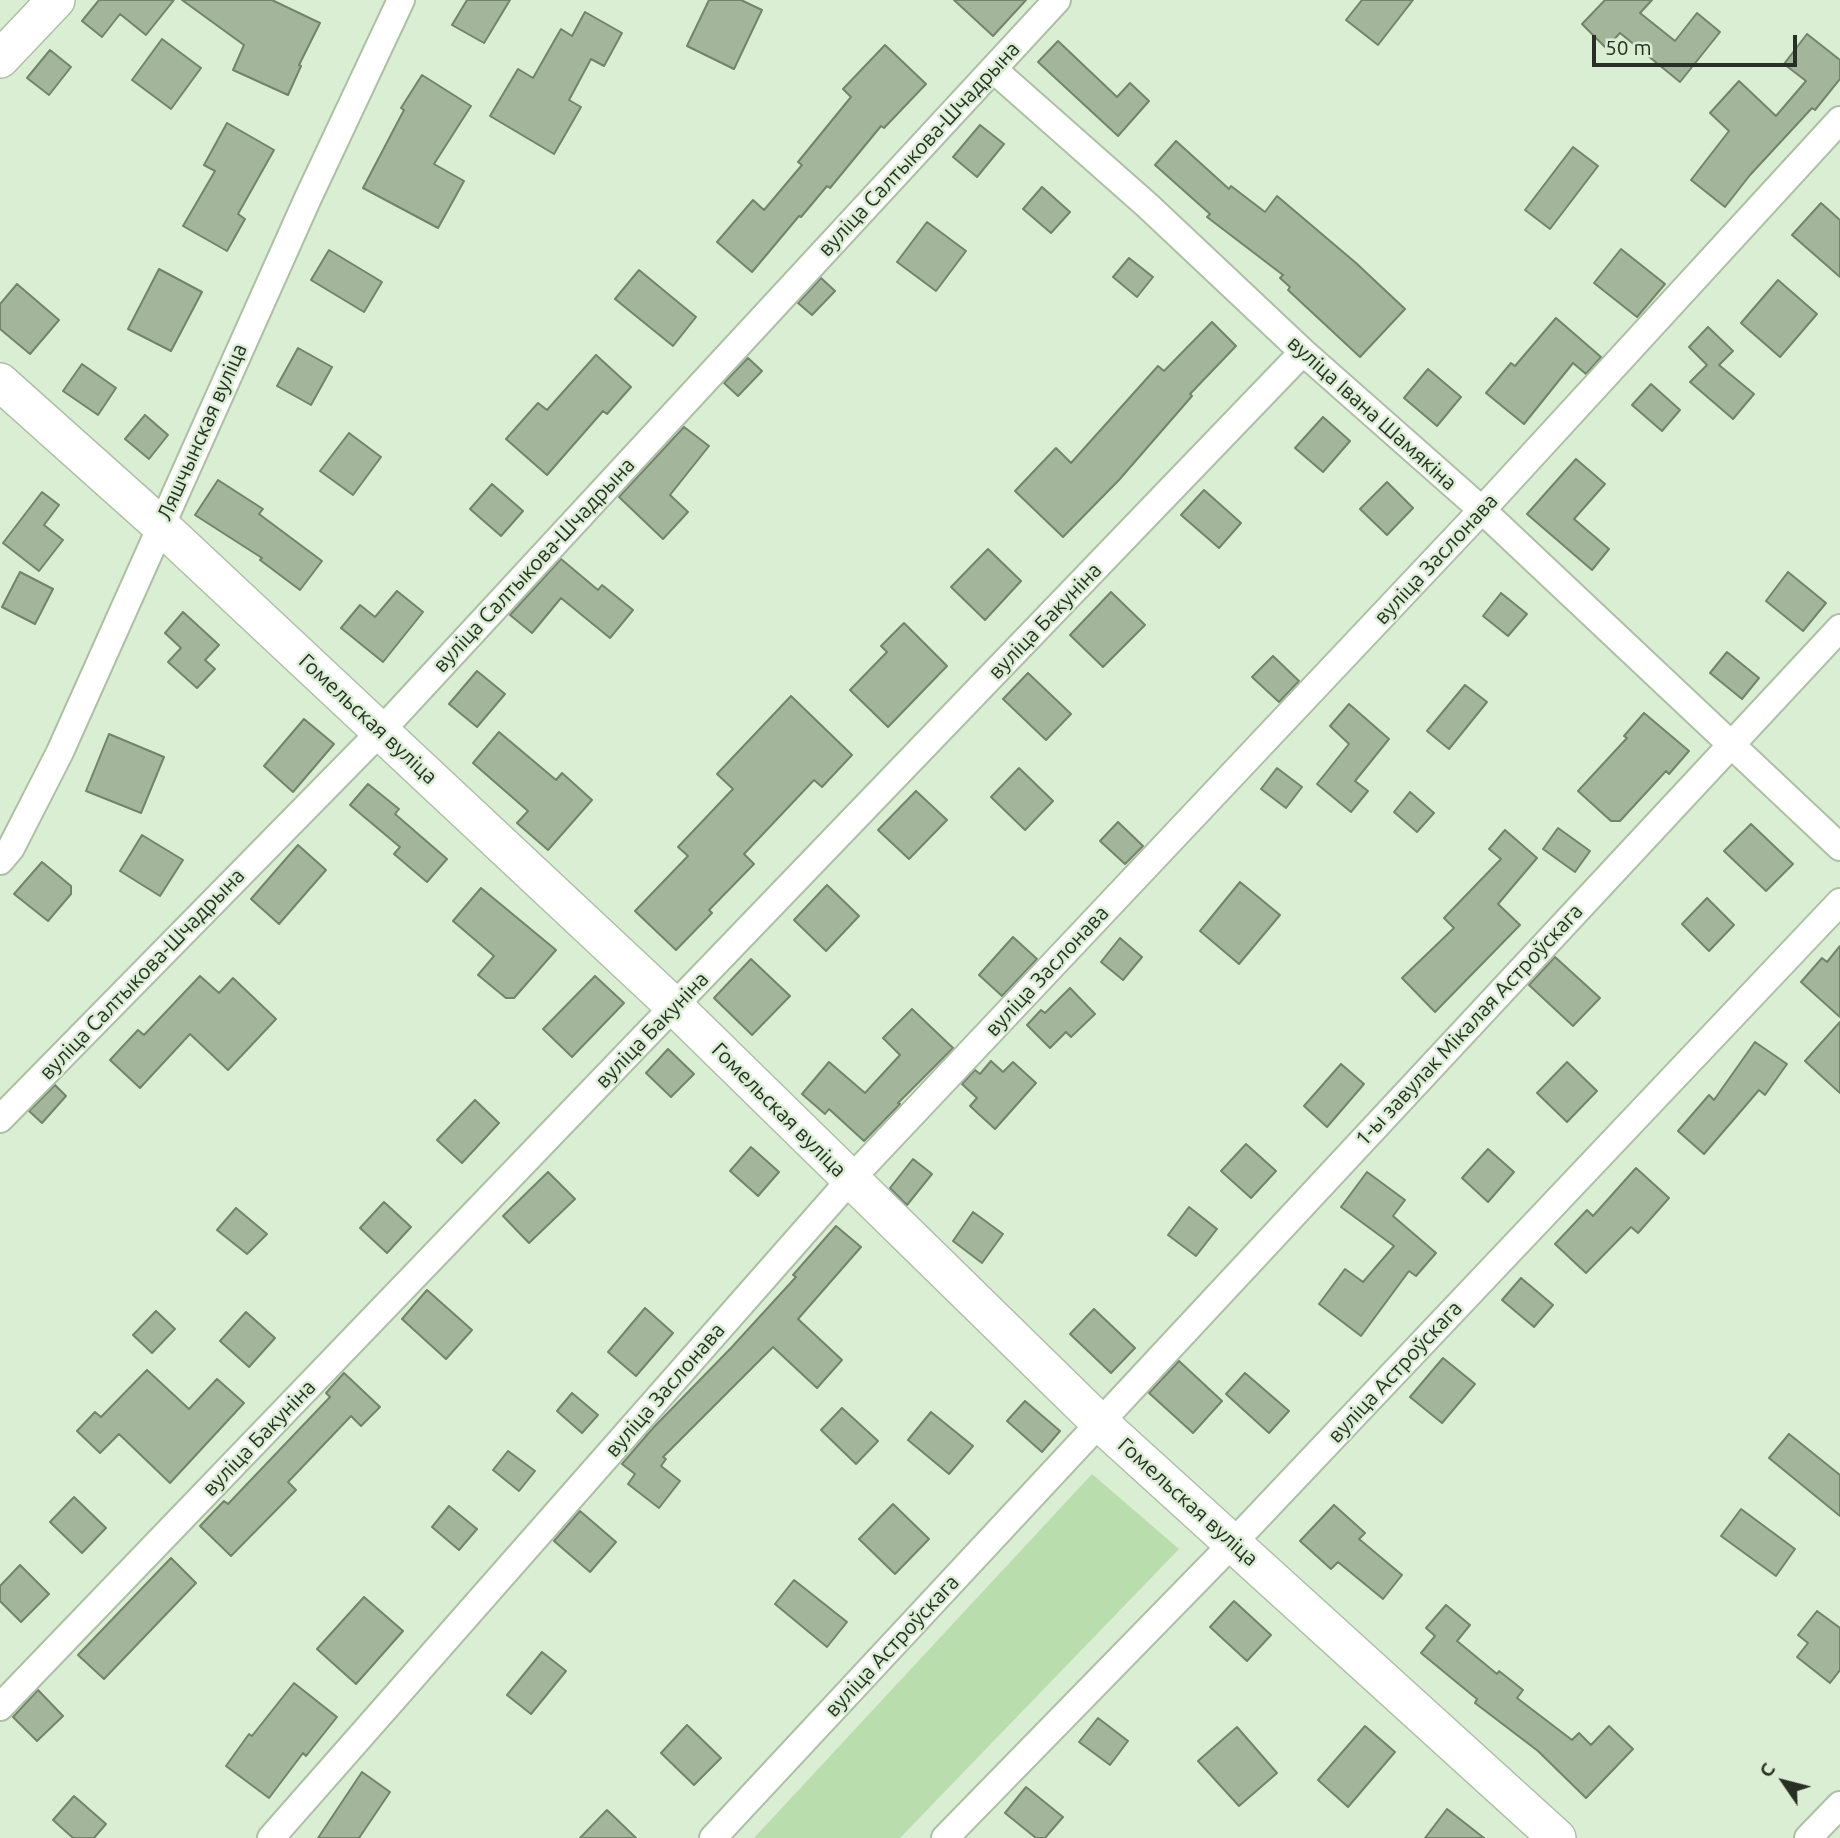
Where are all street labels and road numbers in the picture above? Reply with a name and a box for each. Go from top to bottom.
street label: вуліца Салтыкова-Шчадрына [813,37,1025,261]
street label: вуліца Івана Шамякіна [1282,330,1462,496]
street label: Ляшчынская вуліца [152,340,252,524]
street label: вуліца Салтыкова-Шчадрына [428,453,640,677]
street label: вуліца Заслонава [1369,489,1503,629]
street label: вуліца Бакуніна [983,558,1107,684]
street label: Гомельская вуліца [294,648,442,790]
street label: вуліца Салтыкова-Шчадрына [34,863,250,1085]
street label: 1-ы завулак Мікалая Астроўскага [1350,899,1588,1151]
street label: вуліца Заслонава [980,901,1114,1041]
street label: вуліца Бакуніна [590,967,714,1093]
street label: Гомельская вуліца [707,1038,851,1182]
street label: вуліца Астроўскага [1323,1296,1467,1448]
street label: вуліца Заслонава [600,1318,730,1462]
street label: вуліца Бакуніна [197,1375,321,1501]
street label: Гомельская вуліца [1113,1432,1263,1572]
street label: вуліца Астроўскага [820,1570,964,1722]

